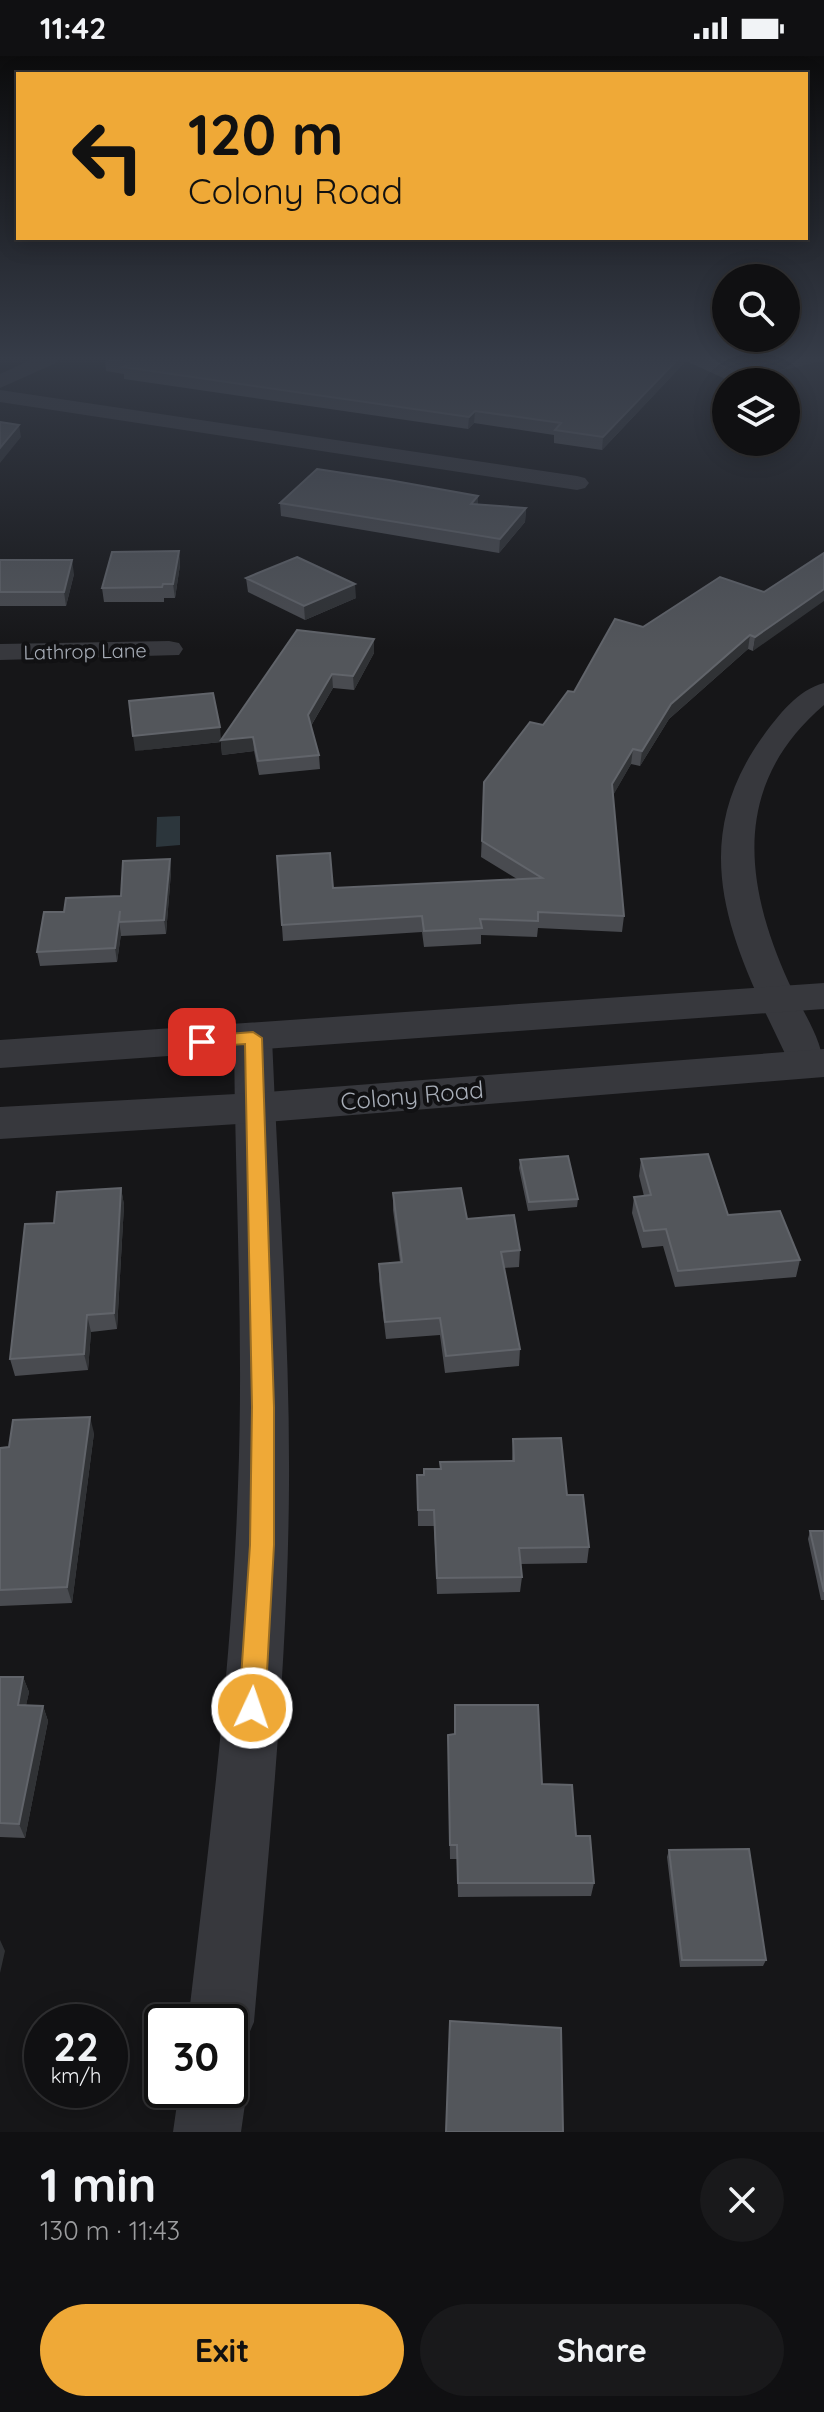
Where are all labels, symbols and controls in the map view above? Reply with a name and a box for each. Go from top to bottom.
text: 11:42 [40,9,106,47]
text: 120 m [188,99,343,169]
icon: left [56,104,160,208]
text: Colony Road [188,168,403,213]
map controls [712,264,800,456]
button: search [712,264,800,352]
button: layers [712,368,800,456]
street label: Lathrop Lane [23,637,147,665]
pin [168,1008,236,1076]
icon: arrive [180,1020,224,1064]
street label: Colony Road [339,1074,485,1116]
position arrow [210,1666,294,1750]
speed limit sign: 30 [144,2004,248,2108]
text: 22 [53,2021,99,2071]
text: km/h [51,2063,101,2088]
text: 1 min [40,2154,156,2214]
button: close [700,2158,784,2242]
text: 130 m · 11:43 [40,2214,180,2247]
button: Exit [40,2304,404,2396]
button: Share [420,2304,784,2396]

